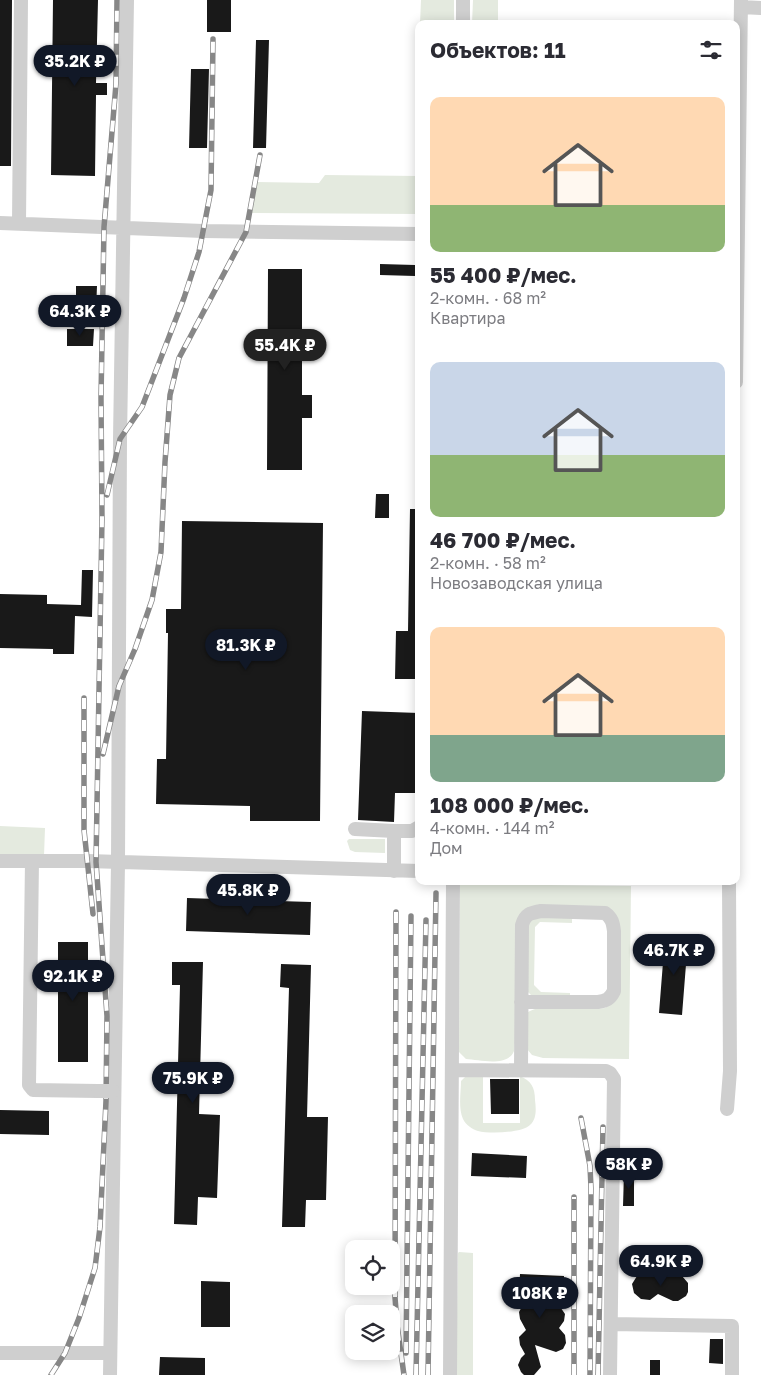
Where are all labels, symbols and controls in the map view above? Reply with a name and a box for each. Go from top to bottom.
icon: filters [697,36,725,64]
text: Объектов: 11 [430,37,566,63]
pin: 35.2K ₽ [29,44,121,87]
text: 35.2K ₽ [45,51,105,71]
icon: home [533,130,623,220]
text: 55 400 ₽/мес. [430,262,577,288]
text: 2-комн. · 68 m² [430,288,546,308]
pin: 64.3K ₽ [34,294,126,337]
text: 64.3K ₽ [49,301,111,321]
text: Квартира [430,308,505,328]
pin: 55.4K ₽ [239,328,331,371]
text: 55.4K ₽ [254,335,316,355]
icon: home [533,395,623,485]
text: 46 700 ₽/мес. [430,527,576,553]
text: 2-комн. · 58 m² [430,553,546,573]
text: Новозаводская улица [430,573,603,593]
pin: 81.3K ₽ [200,628,292,671]
text: 81.3K ₽ [216,635,276,655]
icon: home [533,660,623,750]
text: 108 000 ₽/мес. [430,792,590,818]
text: 4-комн. · 144 m² [430,818,554,838]
text: Дом [430,838,463,858]
pin: 45.8K ₽ [202,874,294,916]
text: 45.8K ₽ [217,880,279,900]
pin: 46.7K ₽ [628,934,720,976]
text: 46.7K ₽ [644,940,704,960]
pin: 92.1K ₽ [27,960,119,1002]
text: 92.1K ₽ [43,966,103,986]
pin: 75.9K ₽ [147,1062,239,1104]
text: 75.9K ₽ [163,1068,223,1088]
pin: 58K ₽ [594,1148,664,1190]
text: 58K ₽ [606,1154,652,1174]
map controls [345,1240,400,1360]
button: locate [345,1240,400,1295]
pin: 64.9K ₽ [615,1244,707,1287]
text: 64.9K ₽ [630,1251,692,1271]
pin: 108K ₽ [499,1276,581,1319]
text: 108K ₽ [512,1283,568,1303]
button: layers [345,1305,400,1360]

